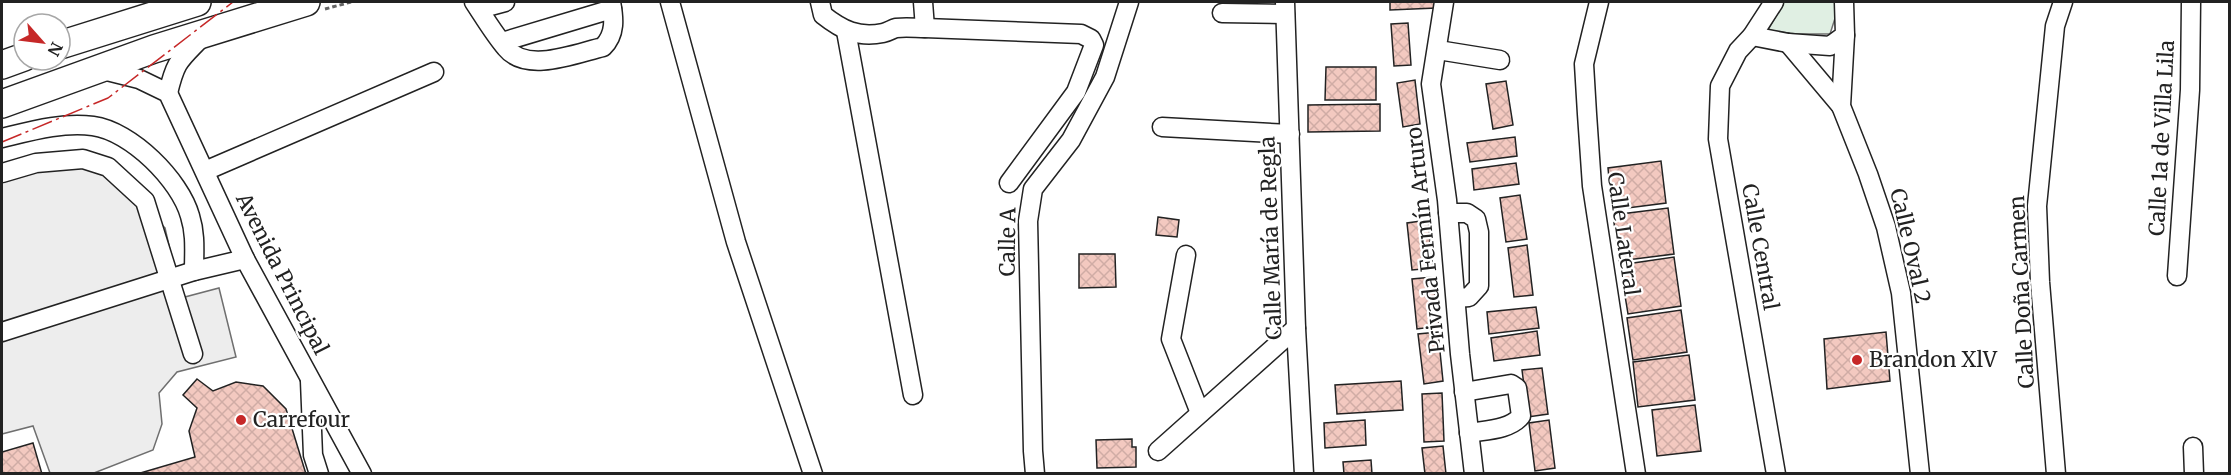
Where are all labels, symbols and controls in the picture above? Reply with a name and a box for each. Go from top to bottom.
north arrow [12,12,72,72]
text: N [43,39,67,60]
street label: Calle 1a de Villa Lila [2143,39,2180,237]
street label: Privada Fermín Arturo [1400,126,1451,355]
street label: Calle María de Regla [1253,136,1288,340]
street label: Calle Lateral [1601,170,1646,298]
street label: Calle Central [1736,182,1785,313]
street label: Calle Oval 2 [1884,186,1937,306]
street label: Avenida Principal [230,188,335,359]
street label: Calle Doña Carmen [2003,195,2040,389]
street label: Calle A [993,207,1022,277]
place label: Brandon XlV [1869,346,1998,373]
marker: Brandon XlV [1850,353,1864,367]
place label: Carrefour [253,406,350,433]
marker: Carrefour [234,413,248,427]

